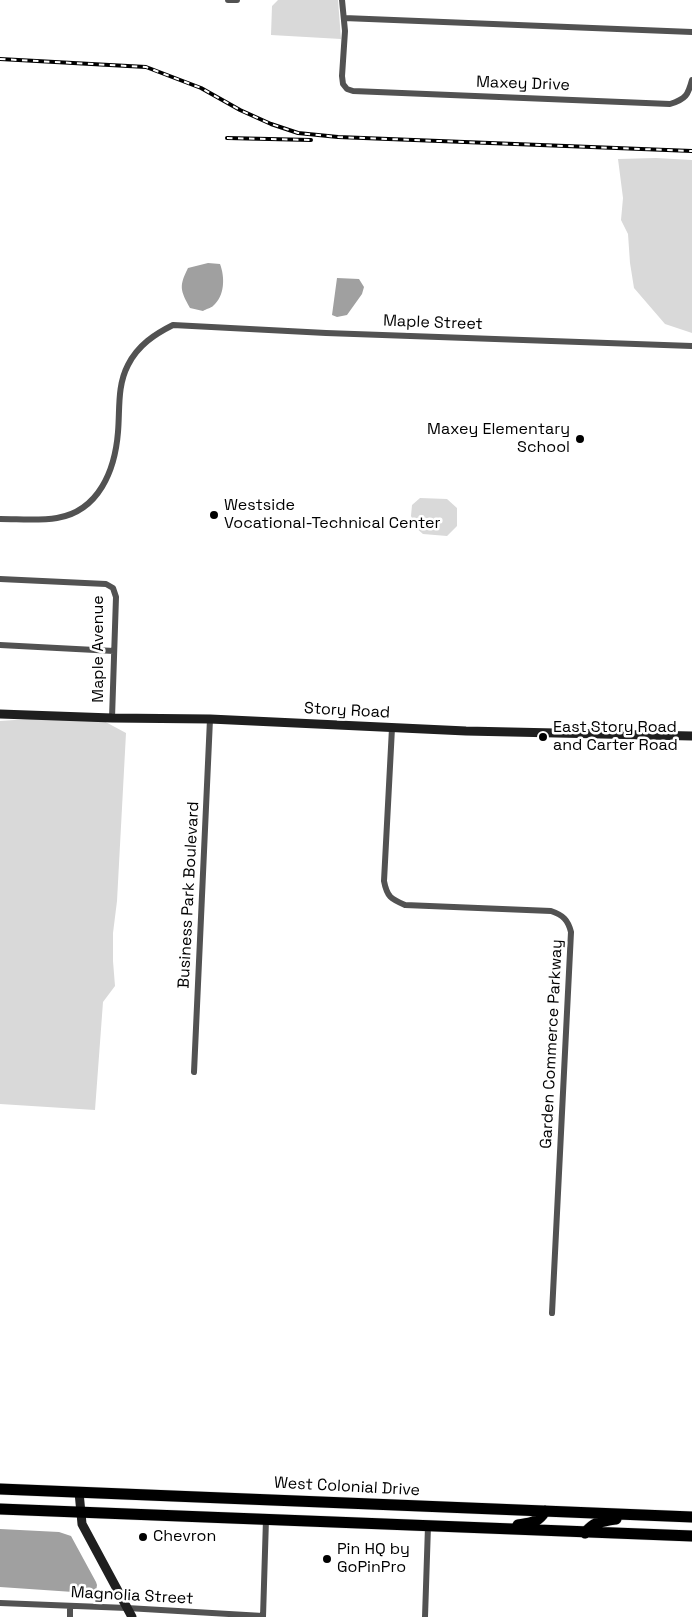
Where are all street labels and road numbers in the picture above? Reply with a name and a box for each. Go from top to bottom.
street label: Maxey Drive [476,73,570,95]
street label: Maple Street [383,312,483,334]
street label: Maple Avenue [89,595,109,703]
street label: Story Road [304,699,390,723]
street label: Business Park Boulevard [175,801,203,989]
street label: Garden Commerce Parkway [537,939,567,1149]
street label: West Colonial Drive [273,1474,421,1500]
street label: Magnolia Street [70,1583,194,1609]

